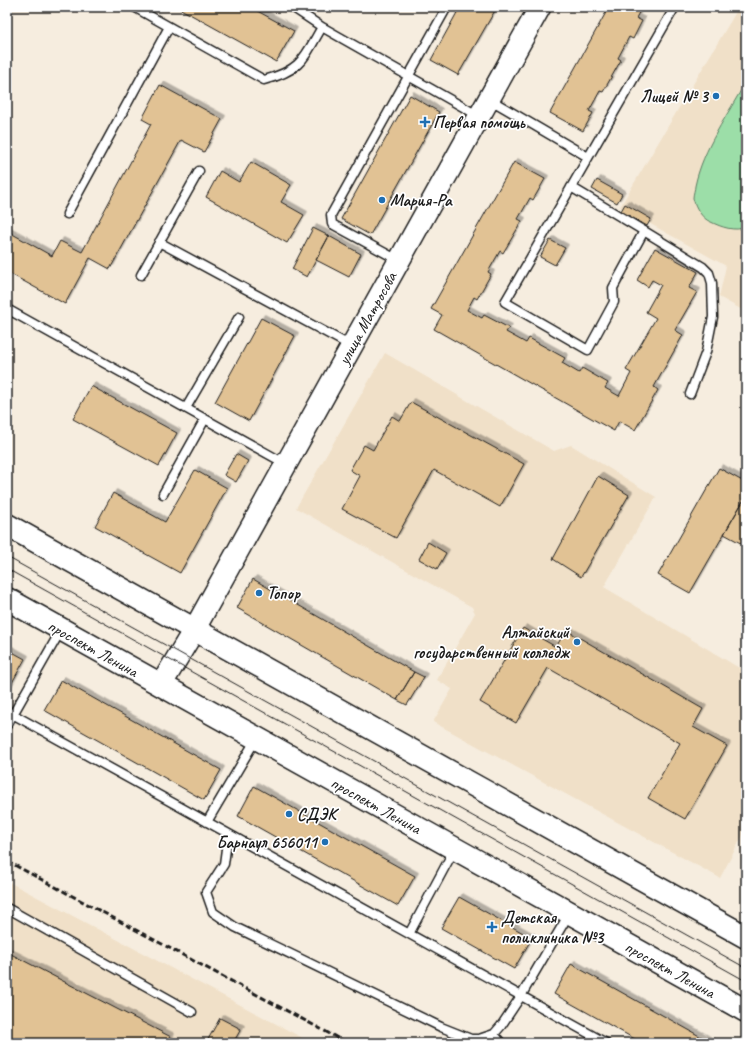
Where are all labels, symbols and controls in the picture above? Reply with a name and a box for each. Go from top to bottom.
place label: Лицей № 3 [640,86,709,107]
marker: Лицей № 3 [711,91,721,101]
place label: Первая помощь [433,112,526,133]
marker: Первая помощь [420,117,430,127]
place label: Мария-Ра [390,190,453,211]
marker: Мария-Ра [377,195,387,205]
street label: улица Матросова [333,267,402,369]
place label: Топор [267,583,301,604]
marker: Топор [254,588,264,598]
street label: проспект Ленина [44,615,143,682]
place label: Алтайский государственный колледж [413,622,571,663]
marker: Алтайский государственный колледж [572,637,582,647]
street label: проспект Ленина [327,772,426,839]
place label: СДЭК [297,804,339,825]
marker: СДЭК [284,809,294,819]
place label: Барнаул 656011 [216,832,319,853]
marker: Барнаул 656011 [320,837,330,847]
place label: Детская поликлиника №3 [501,907,605,948]
marker: Детская поликлиника №3 [486,921,498,933]
street label: проспект Ленина [621,936,720,1003]

